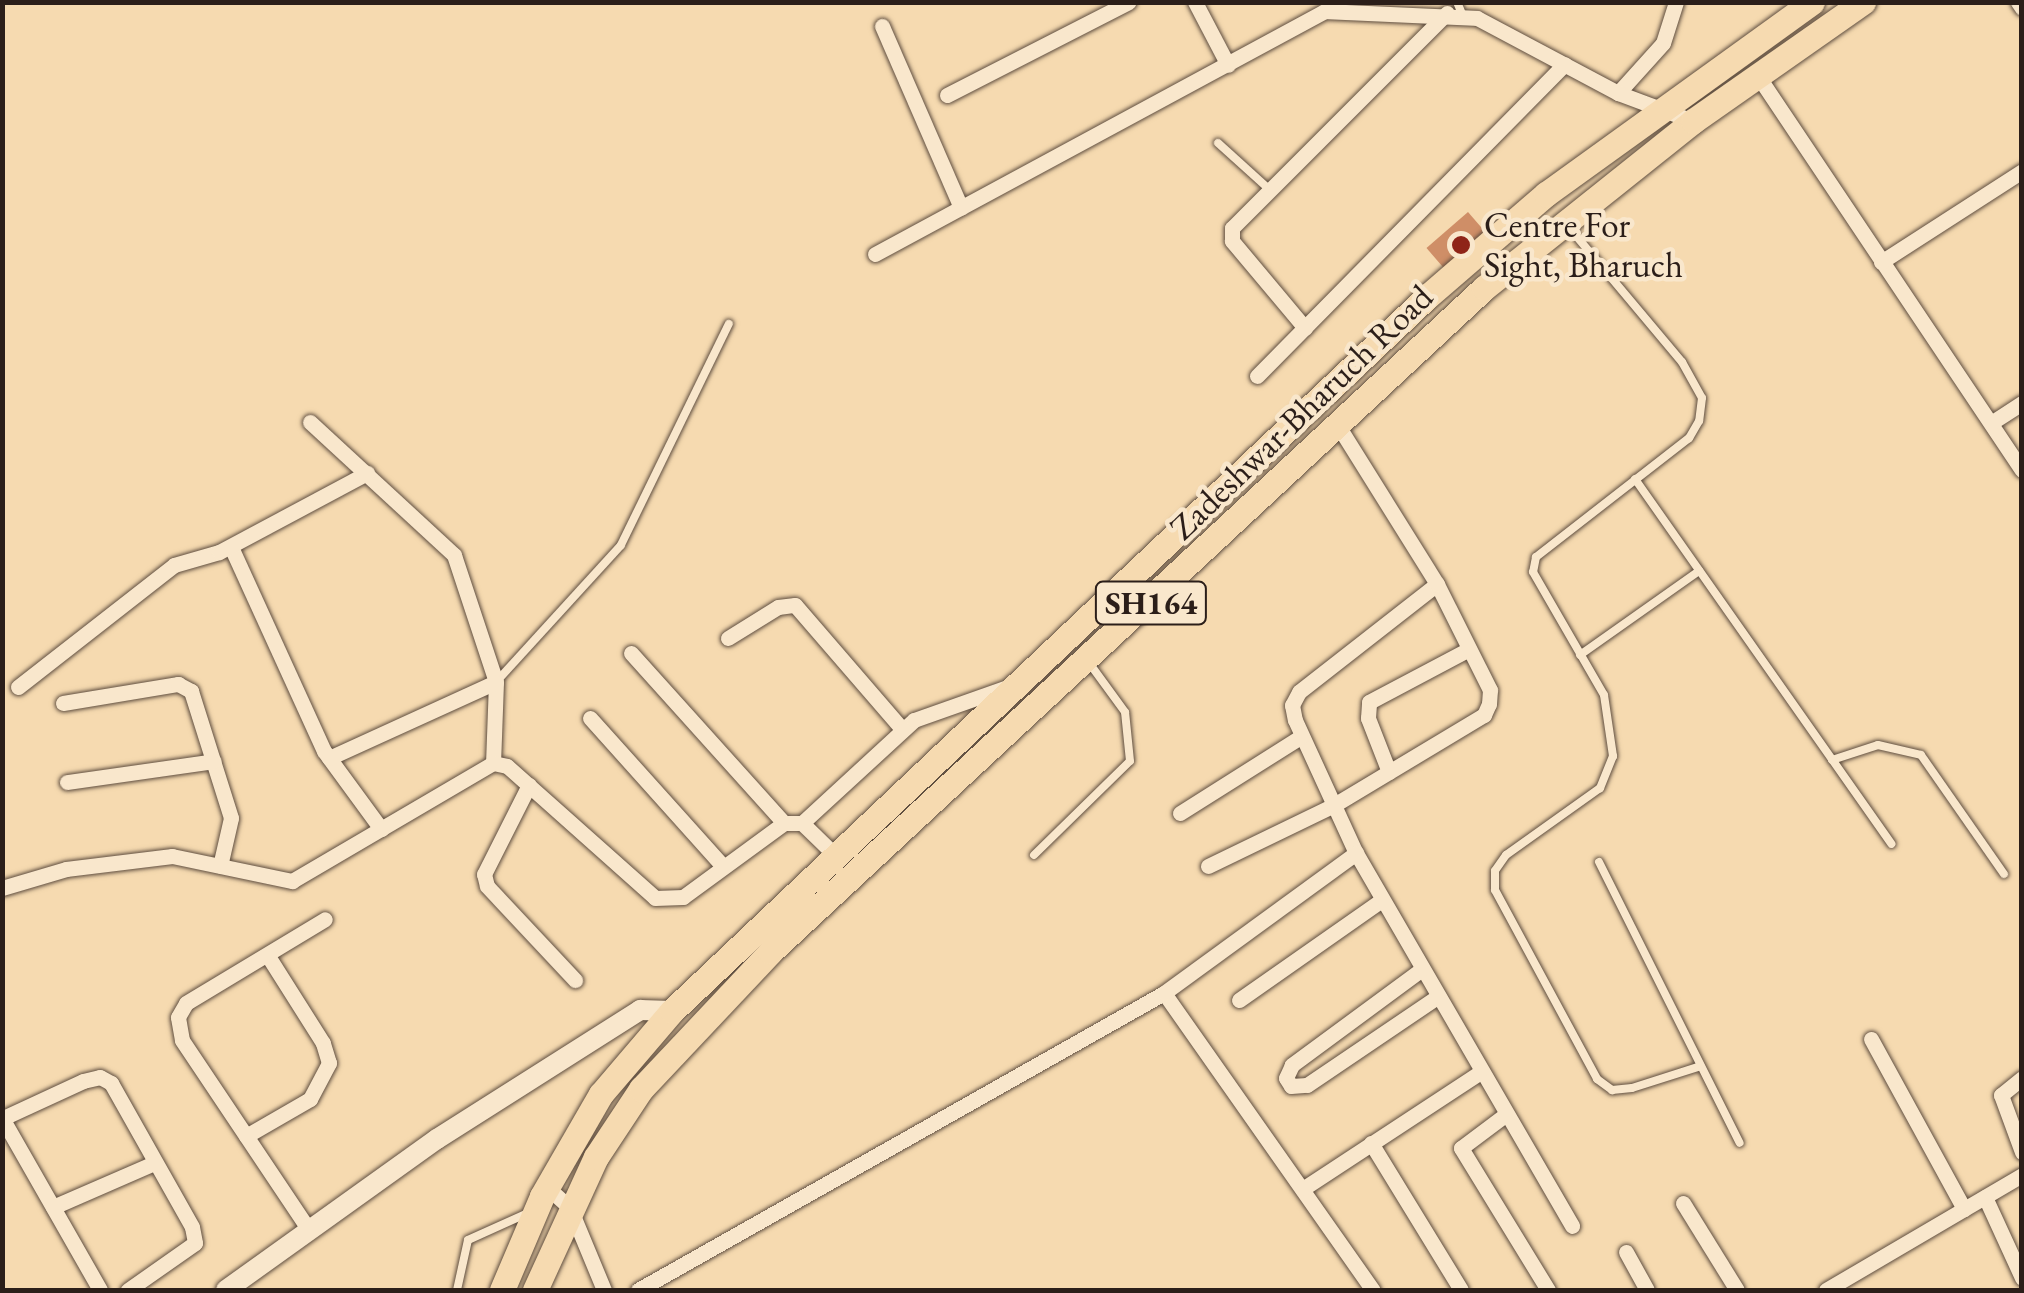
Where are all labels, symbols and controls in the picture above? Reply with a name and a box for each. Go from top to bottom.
place label: Centre For Sight, Bharuch [1484,204,1683,286]
marker: Centre For Sight, Bharuch [1448,232,1474,258]
street label: Zadeshwar-Bharuch Road [1161,276,1441,548]
road number: SH164 [1094,576,1208,630]

